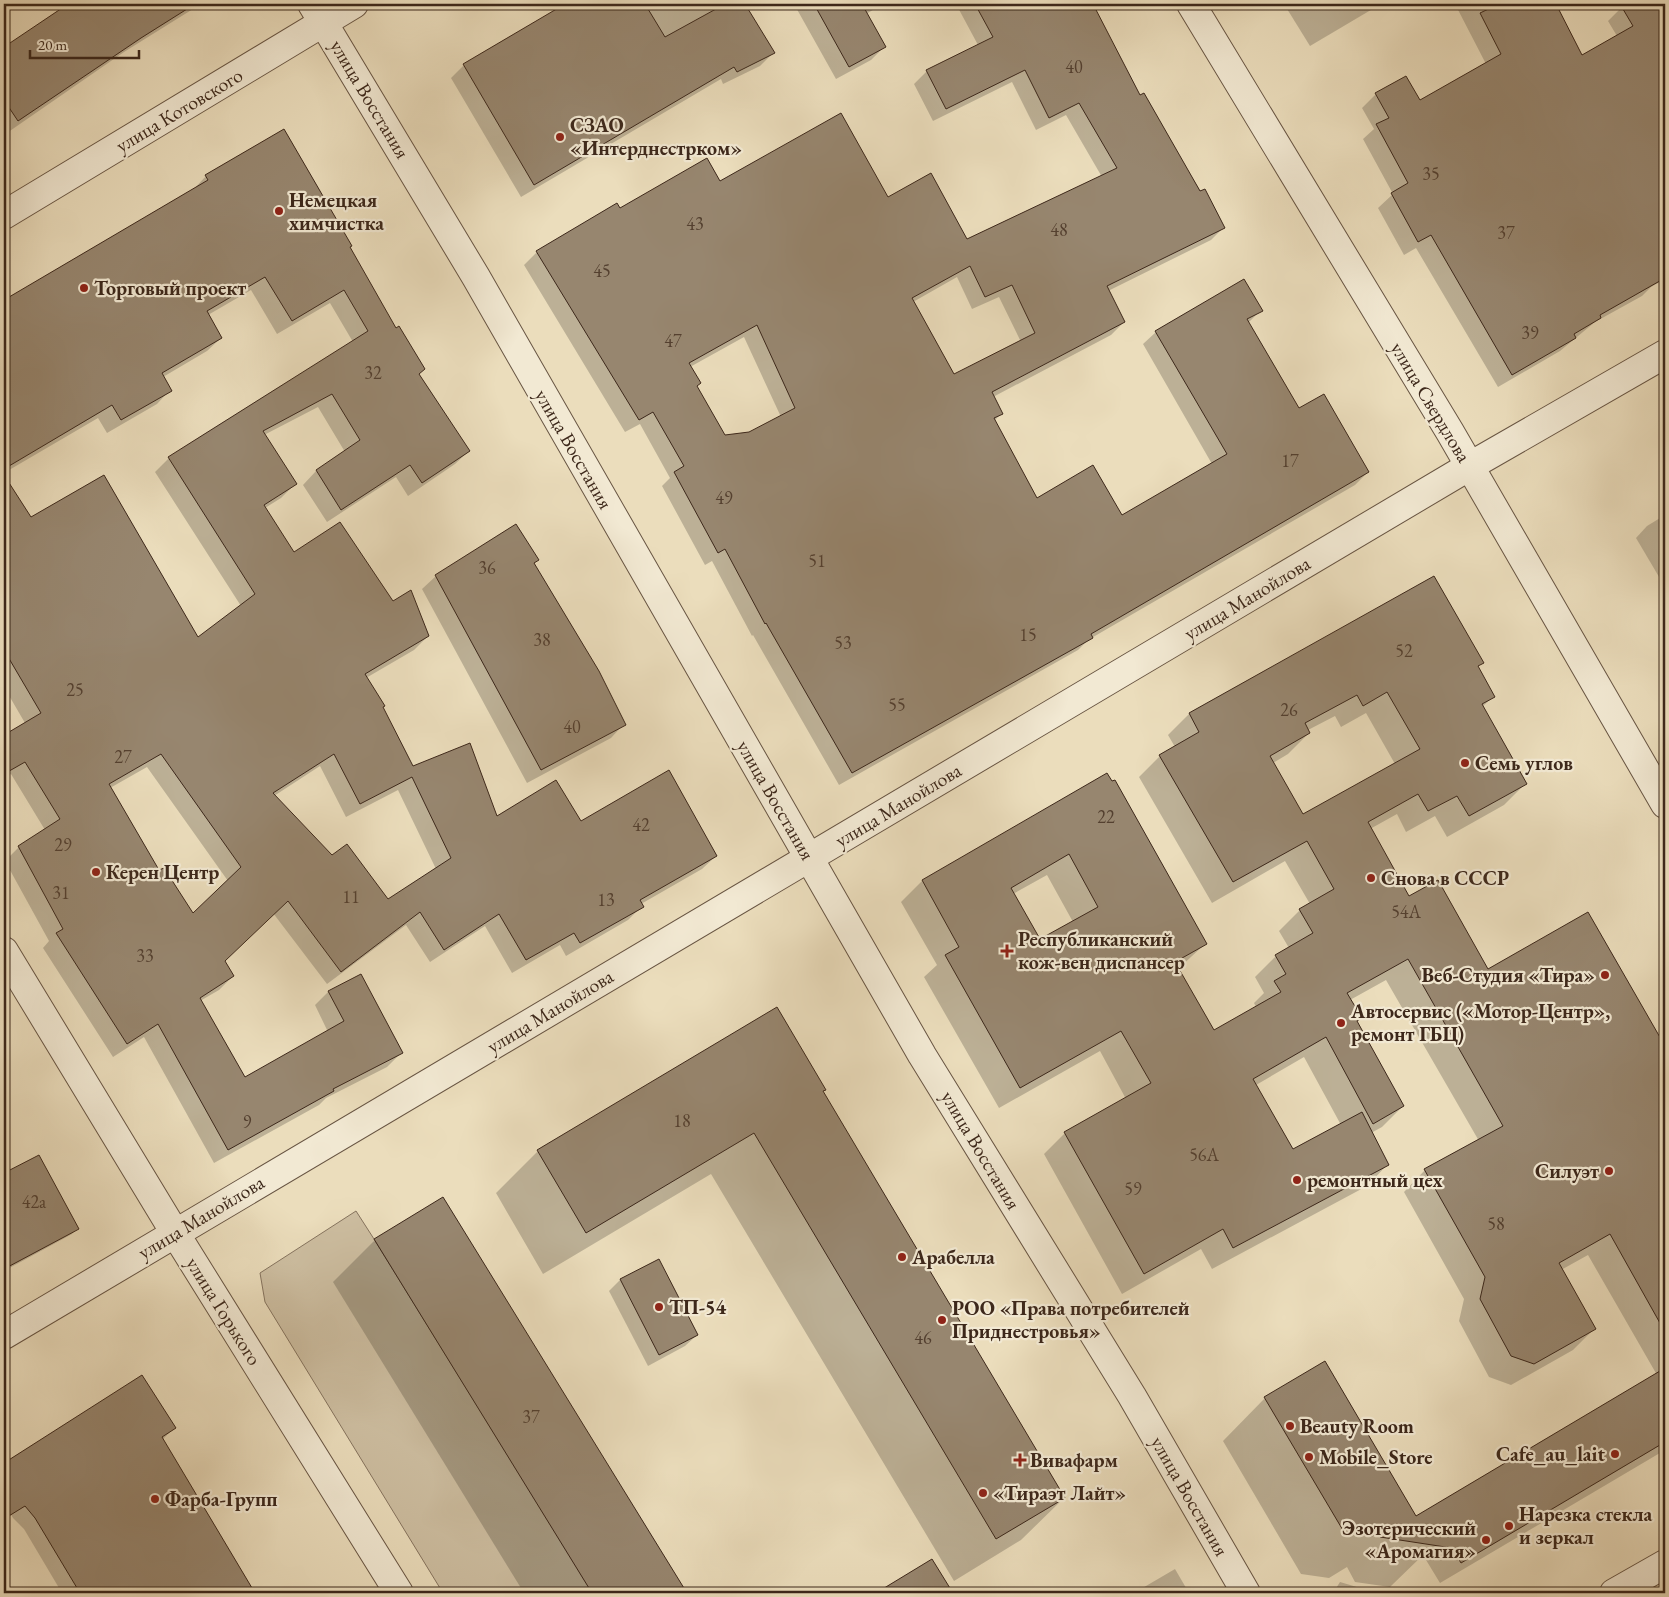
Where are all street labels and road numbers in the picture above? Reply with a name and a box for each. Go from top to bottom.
street label: улица Восстания [324,35,416,163]
street label: улица Котовского [111,62,247,158]
street label: улица Свердлова [1385,337,1477,467]
street label: улица Восстания [529,384,619,514]
street label: улица Манойлова [1179,550,1315,646]
street label: улица Восстания [731,735,821,865]
street label: улица Манойлова [830,757,966,853]
street label: улица Манойлова [482,963,618,1059]
street label: улица Восстания [935,1086,1027,1214]
street label: улица Манойлова [133,1169,269,1265]
street label: улица Горького [180,1252,268,1370]
street label: улица Восстания [1145,1431,1235,1561]

